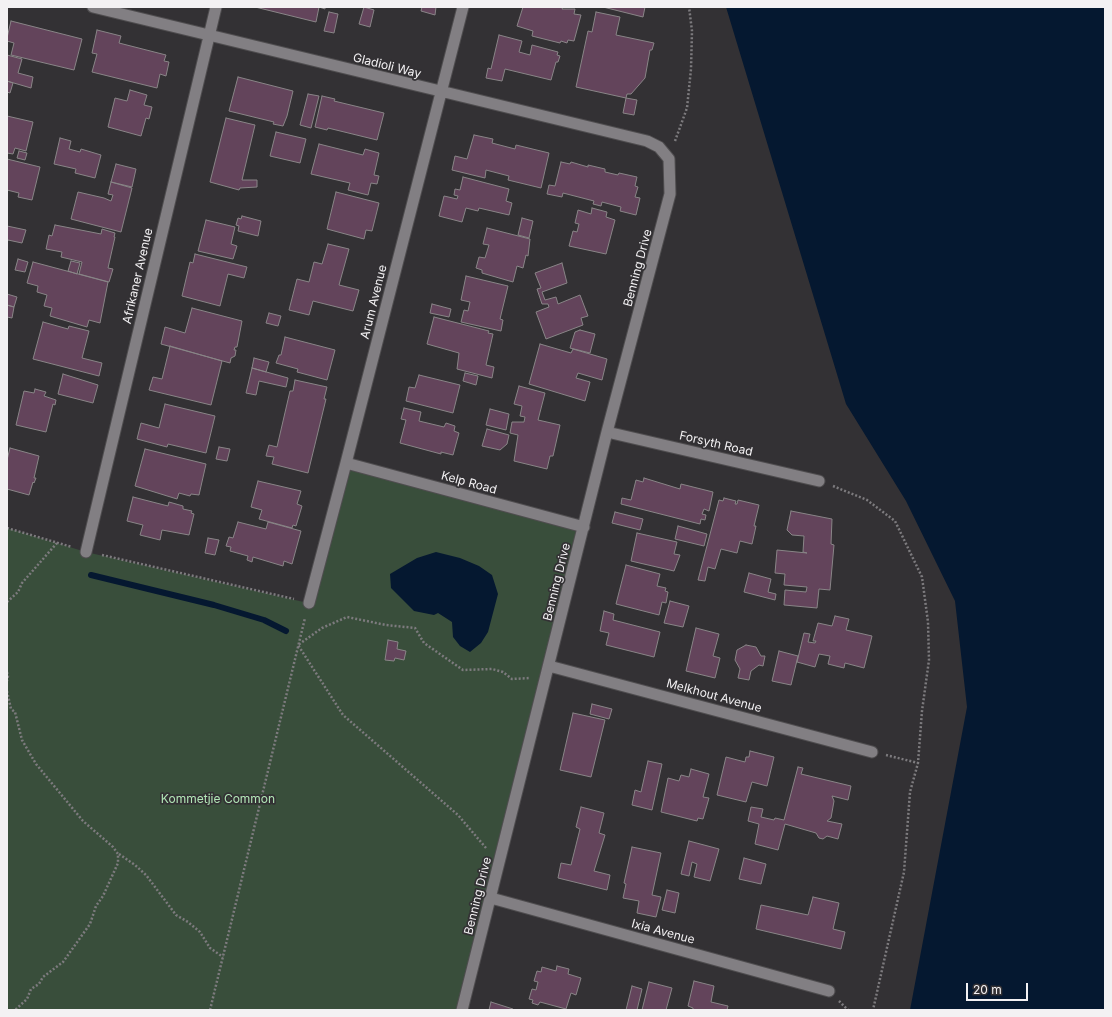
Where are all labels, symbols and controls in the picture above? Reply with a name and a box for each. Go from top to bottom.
street label: Gladioli Way [351,51,423,81]
street label: Afrikaner Avenue [120,227,156,325]
street label: Benning Drive [621,228,655,308]
street label: Arum Avenue [358,263,390,341]
street label: Forsyth Road [678,429,754,459]
street label: Kelp Road [440,469,498,497]
street label: Benning Drive [540,542,574,622]
street label: Melkhout Avenue [665,676,763,716]
park label: Kommetjie Common [161,792,275,806]
street label: Benning Drive [461,856,495,936]
street label: Ixia Avenue [630,917,696,947]
scale bar [968,975,1030,1001]
text: 20 m [973,982,1002,997]

